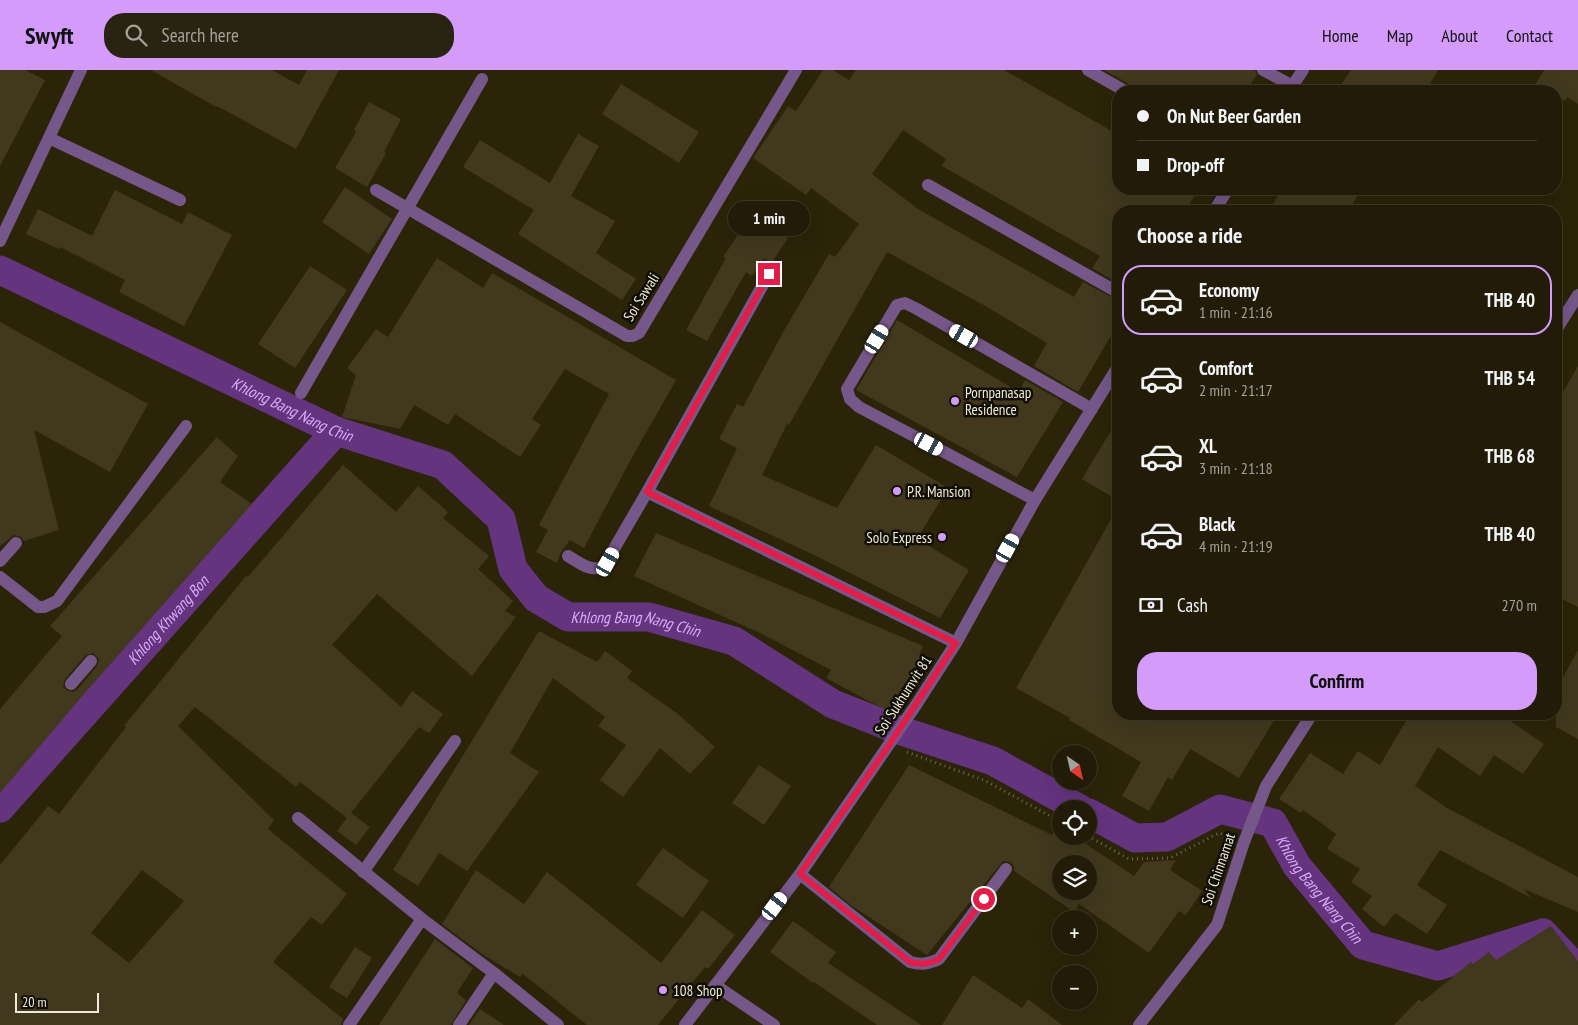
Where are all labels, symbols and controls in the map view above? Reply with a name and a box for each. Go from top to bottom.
search box [104,13,454,58]
text: Swyft [25,20,74,51]
icon: search [122,21,150,49]
text: Search here [162,23,239,47]
text: Home [1322,24,1359,47]
text: Map [1387,24,1413,47]
text: About [1441,24,1478,47]
text: Contact [1506,24,1553,47]
text: On Nut Beer Garden [1167,104,1301,128]
text: Drop-off [1167,153,1224,177]
callout: 1 min [728,202,810,236]
text: 1 min [753,208,785,228]
text: Choose a ride [1137,221,1242,249]
route end [758,263,780,285]
street label: Soi Sawali [619,269,663,325]
icon: car [1139,278,1184,323]
text: Economy [1199,278,1259,302]
text: THB 40 [1484,288,1535,312]
text: 1 min · 21:16 [1199,302,1273,322]
car [862,322,891,356]
car [947,322,980,350]
icon: car [1139,356,1184,401]
text: Comfort [1199,356,1253,380]
text: THB 54 [1484,366,1535,390]
water label: Khlong Bang Nang Chin [229,373,356,446]
text: 2 min · 21:17 [1199,380,1273,400]
place label: Pornpanasap Residence [965,383,1031,419]
marker: Pornpanasap Residence [949,395,961,407]
car [912,430,945,458]
icon: car [1139,434,1184,479]
text: XL [1199,434,1217,458]
text: THB 68 [1484,444,1535,468]
text: 3 min · 21:18 [1199,458,1273,478]
place label: P.R. Mansion [907,482,970,501]
marker: P.R. Mansion [891,485,903,497]
icon: car [1139,512,1184,557]
text: Black [1199,512,1235,536]
text: THB 40 [1484,522,1535,546]
place label: Solo Express [866,528,932,547]
marker: Solo Express [936,531,948,543]
car [994,531,1021,565]
text: 4 min · 21:19 [1199,536,1273,556]
car [594,545,621,579]
water label: Khlong Khwang Bon [123,570,213,669]
icon: cash [1137,591,1165,619]
text: Cash [1177,593,1208,617]
text: 270 m [1502,595,1537,615]
water label: Khlong Bang Nang Chin [570,606,704,641]
street label: Soi Sukhumvit 81 [870,652,936,738]
button: Confirm [1137,652,1537,710]
north arrow [1052,745,1098,790]
map controls [1052,745,1097,1010]
button: locate [1052,800,1097,845]
street label: Soi Chinnamat [1197,830,1239,908]
water label: Khlong Bang Nang Chin [1272,831,1368,948]
button: layers [1052,855,1097,900]
route start [973,888,995,910]
car [759,890,790,922]
button: + [1052,910,1097,955]
button: − [1052,965,1097,1010]
place label: 108 Shop [673,981,722,1000]
marker: 108 Shop [657,984,669,996]
scale bar [15,990,99,1013]
text: 20 m [22,993,47,1011]

